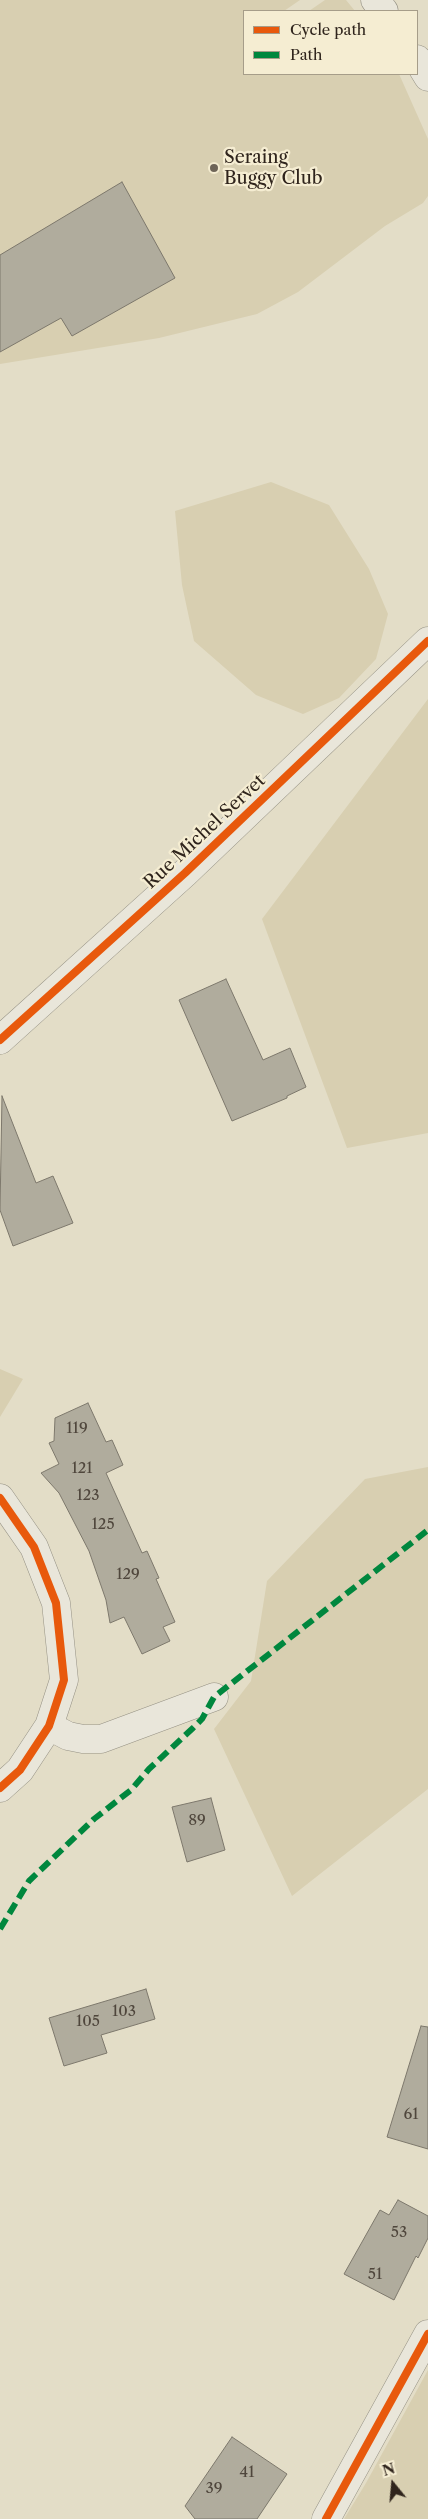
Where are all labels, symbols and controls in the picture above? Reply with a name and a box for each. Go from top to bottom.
legend [243,10,418,75]
text: Cycle path [290,20,366,39]
text: Path [290,45,322,64]
place label: Seraing Buggy Club [224,147,323,190]
marker: Seraing Buggy Club [208,162,220,174]
street label: Rue Michel Servet [140,770,270,894]
house number: 119 [66,1420,88,1438]
house number: 121 [71,1460,93,1478]
house number: 123 [76,1487,100,1505]
house number: 125 [91,1516,115,1534]
house number: 129 [116,1566,140,1584]
house number: 89 [188,1812,206,1830]
house number: 103 [112,2003,136,2021]
house number: 105 [76,2013,100,2031]
house number: 61 [403,2106,419,2124]
house number: 53 [391,2224,407,2242]
house number: 51 [368,2266,382,2284]
north arrow [368,2459,418,2509]
text: N [380,2459,397,2480]
house number: 41 [240,2464,254,2482]
house number: 39 [205,2480,223,2498]

